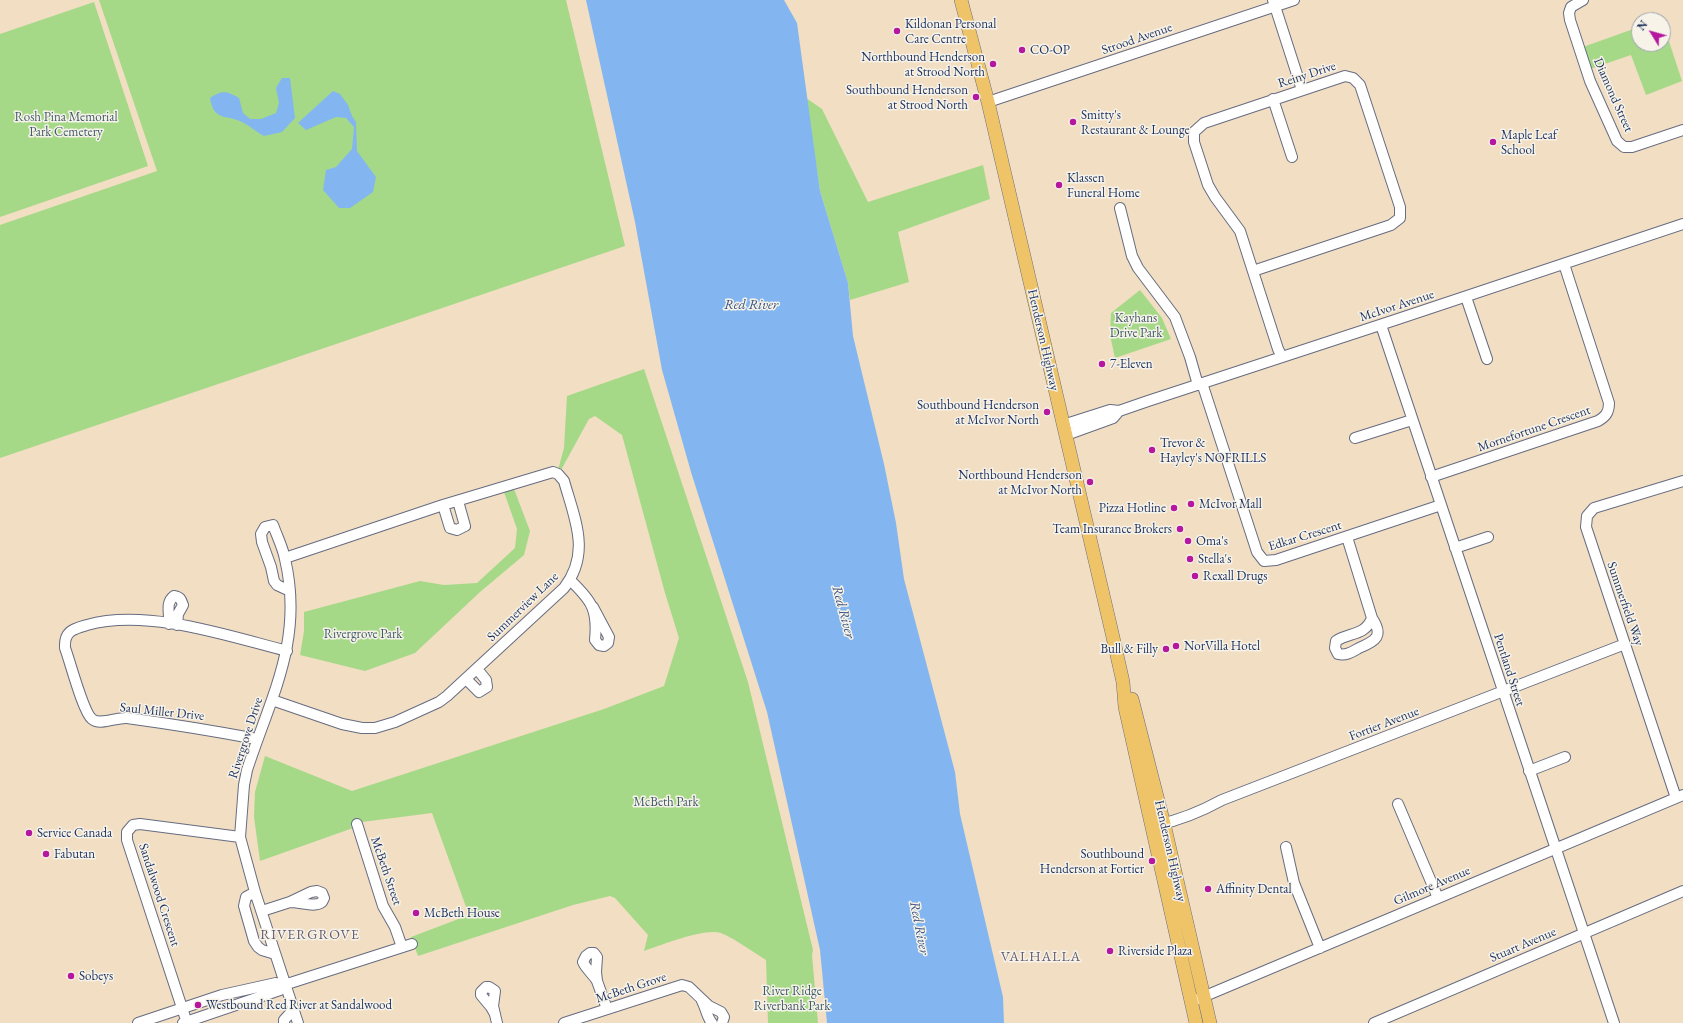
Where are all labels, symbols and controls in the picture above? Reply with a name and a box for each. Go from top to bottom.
north arrow [1631,12,1671,52]
place label: Kildonan Personal Care Centre [905,16,996,47]
text: N [1634,18,1650,33]
street label: Strood Avenue [1100,20,1174,58]
marker: Kildonan Personal Care Centre [892,26,902,36]
place label: CO-OP [1030,42,1070,58]
marker: CO-OP [1017,45,1027,55]
place label: Northbound Henderson at Strood North [861,49,985,80]
street label: Diamond Street [1590,56,1636,134]
street label: Reiny Drive [1276,58,1338,92]
marker: Northbound Henderson at Strood North [988,59,998,69]
place label: Southbound Henderson at Strood North [846,82,968,113]
marker: Southbound Henderson at Strood North [971,92,981,102]
place label: Smitty's Restaurant & Lounge [1081,107,1190,138]
park label: Rosh Pina Memorial Park Cemetery [14,109,118,140]
marker: Smitty's Restaurant & Lounge [1068,117,1078,127]
place label: Maple Leaf School [1501,127,1557,158]
marker: Maple Leaf School [1488,137,1498,147]
place label: Klassen Funeral Home [1067,170,1140,201]
marker: Klassen Funeral Home [1054,180,1064,190]
street label: McIvor Avenue [1358,287,1436,325]
street label: Henderson Highway [1024,288,1062,392]
water label: Red River [724,297,778,313]
park label: Kayhans Drive Park [1110,310,1162,341]
place label: 7-Eleven [1110,356,1153,372]
marker: 7-Eleven [1097,359,1107,369]
place label: Southbound Henderson at McIvor North [917,397,1039,428]
street label: Mornefortune Crescent [1476,402,1592,456]
marker: Southbound Henderson at McIvor North [1042,407,1052,417]
place label: Trevor & Hayley's NOFRILLS [1160,435,1266,466]
marker: Trevor & Hayley's NOFRILLS [1147,445,1157,455]
place label: Northbound Henderson at McIvor North [958,467,1082,498]
marker: Northbound Henderson at McIvor North [1085,477,1095,487]
place label: McIvor Mall [1199,496,1262,512]
marker: McIvor Mall [1186,499,1196,509]
place label: Pizza Hotline [1099,500,1166,516]
marker: Pizza Hotline [1169,503,1179,513]
street label: Edkar Crescent [1267,517,1343,555]
place label: Team Insurance Brokers [1052,521,1172,537]
marker: Team Insurance Brokers [1175,524,1185,534]
place label: Oma's [1196,533,1228,549]
marker: Oma's [1183,536,1193,546]
place label: Stella's [1198,551,1231,567]
marker: Stella's [1185,554,1195,564]
street label: Summerfield Way [1603,560,1647,648]
place label: Rexall Drugs [1203,568,1267,584]
street label: Summerview Lane [484,569,562,645]
marker: Rexall Drugs [1190,571,1200,581]
water label: Red River [828,584,858,640]
park label: Rivergrove Park [324,626,402,642]
street label: Pentland Street [1490,632,1528,708]
place label: NorVilla Hotel [1184,638,1260,654]
place label: Bull & Filly [1100,641,1158,657]
marker: NorVilla Hotel [1171,641,1181,651]
marker: Bull & Filly [1161,644,1171,654]
street label: Rivergrove Drive [226,696,266,780]
street label: Saul Miller Drive [119,700,205,724]
street label: Fortier Avenue [1347,704,1421,744]
park label: McBeth Park [634,794,698,810]
street label: Henderson Highway [1151,799,1189,903]
place label: Service Canada [37,825,112,841]
marker: Service Canada [24,828,34,838]
street label: McBeth Street [367,835,405,907]
street label: Sandalwood Crescent [135,841,183,949]
place label: Fabutan [54,846,95,862]
place label: Southbound Henderson at Fortier [1040,846,1144,877]
marker: Fabutan [41,849,51,859]
marker: Southbound Henderson at Fortier [1147,856,1157,866]
street label: Gilmore Avenue [1391,863,1473,909]
place label: Affinity Dental [1216,881,1292,897]
marker: Affinity Dental [1203,884,1213,894]
water label: Red River [906,900,932,956]
place label: McBeth House [424,905,500,921]
marker: McBeth House [411,908,421,918]
street label: Stuart Avenue [1488,924,1558,966]
district label: RIVERGROVE [260,927,360,943]
place label: Riverside Plaza [1118,943,1192,959]
marker: Riverside Plaza [1105,946,1115,956]
district label: VALHALLA [1001,949,1081,965]
place label: Sobeys [79,968,113,984]
street label: McBeth Grove [594,969,668,1007]
marker: Sobeys [66,971,76,981]
park label: River Ridge Riverbank Park [754,983,830,1014]
place label: Westbound Red River at Sandalwood [206,997,392,1013]
marker: Westbound Red River at Sandalwood [193,1000,203,1010]

